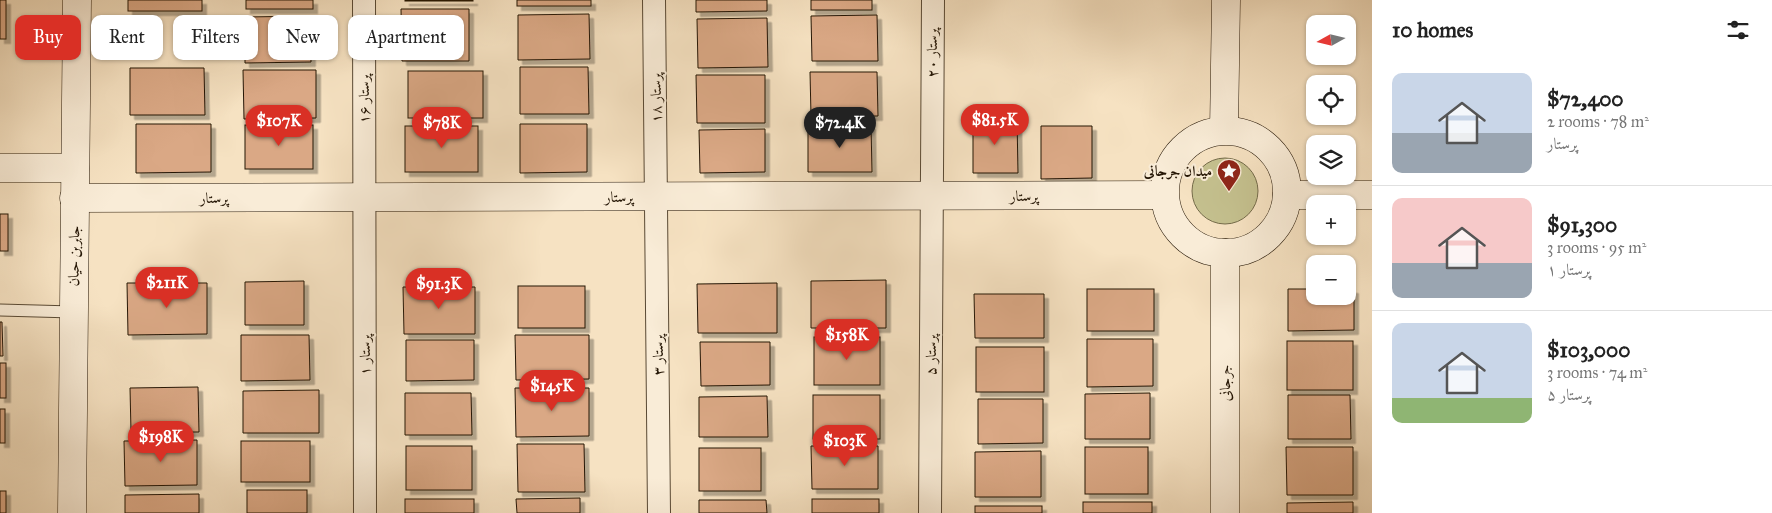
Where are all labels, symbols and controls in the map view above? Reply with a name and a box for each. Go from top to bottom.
chip: Buy [15,15,81,60]
chip: Rent [91,15,163,60]
chip: Filters [173,15,258,60]
chip: New [268,15,338,60]
chip: Apartment [348,15,464,60]
north arrow [1306,15,1356,65]
map controls [1306,15,1356,305]
icon: filters [1724,16,1752,44]
text: 10 homes [1392,17,1473,43]
street label: پرستار ۲۰ [923,27,942,78]
street label: پرستار ۱۸ [647,72,666,123]
street label: پرستار ۱۶ [355,73,374,124]
button: locate [1306,75,1356,125]
text: $72,400 [1547,86,1624,112]
icon: home [1432,93,1492,153]
pin: $107K [244,104,314,147]
pin: $81.5K [954,104,1036,146]
pin: $78K [412,106,472,149]
pin: $72.4K [799,106,881,149]
text: $81.5K [972,110,1018,129]
text: $107K [256,111,302,130]
text: 2 rooms · 78 m² [1547,112,1649,131]
text: $78K [423,113,461,132]
text: $72.4K [815,113,865,132]
text: پرستار [1547,134,1578,153]
button: layers [1306,135,1356,185]
place icon: میدان جرجانی [1216,158,1242,192]
place label: میدان جرجانی [1143,162,1212,180]
street label: پرستار [1008,187,1040,206]
street label: پرستار [603,188,635,207]
street label: پرستار [198,189,230,208]
button: + [1306,195,1356,245]
text: $91,300 [1547,212,1617,238]
icon: home [1432,218,1492,278]
street label: جابربن حیان [64,225,84,287]
text: 3 rooms · 95 m² [1547,238,1646,257]
button: − [1306,255,1356,305]
text: پرستار ۱ [1547,260,1590,279]
pin: $211K [132,266,202,309]
pin: $91.3K [398,268,480,310]
text: $211K [146,273,188,292]
text: $91.3K [416,274,462,293]
pin: $158K [812,318,882,361]
text: $158K [825,325,869,344]
street label: پرستار ۱ [356,333,375,375]
street label: پرستار ۳ [649,333,668,375]
street label: پرستار ۵ [922,333,941,375]
text: $103,000 [1547,337,1631,363]
icon: home [1432,343,1492,403]
text: 3 rooms · 74 m² [1547,363,1647,382]
street label: جرجانی [1216,365,1234,401]
pin: $145K [517,370,587,412]
text: $145K [530,376,574,395]
text: پرستار ۵ [1547,385,1590,404]
pin: $198K [126,420,196,463]
pin: $103K [810,424,880,467]
text: $198K [139,427,183,446]
text: $103K [824,431,866,450]

